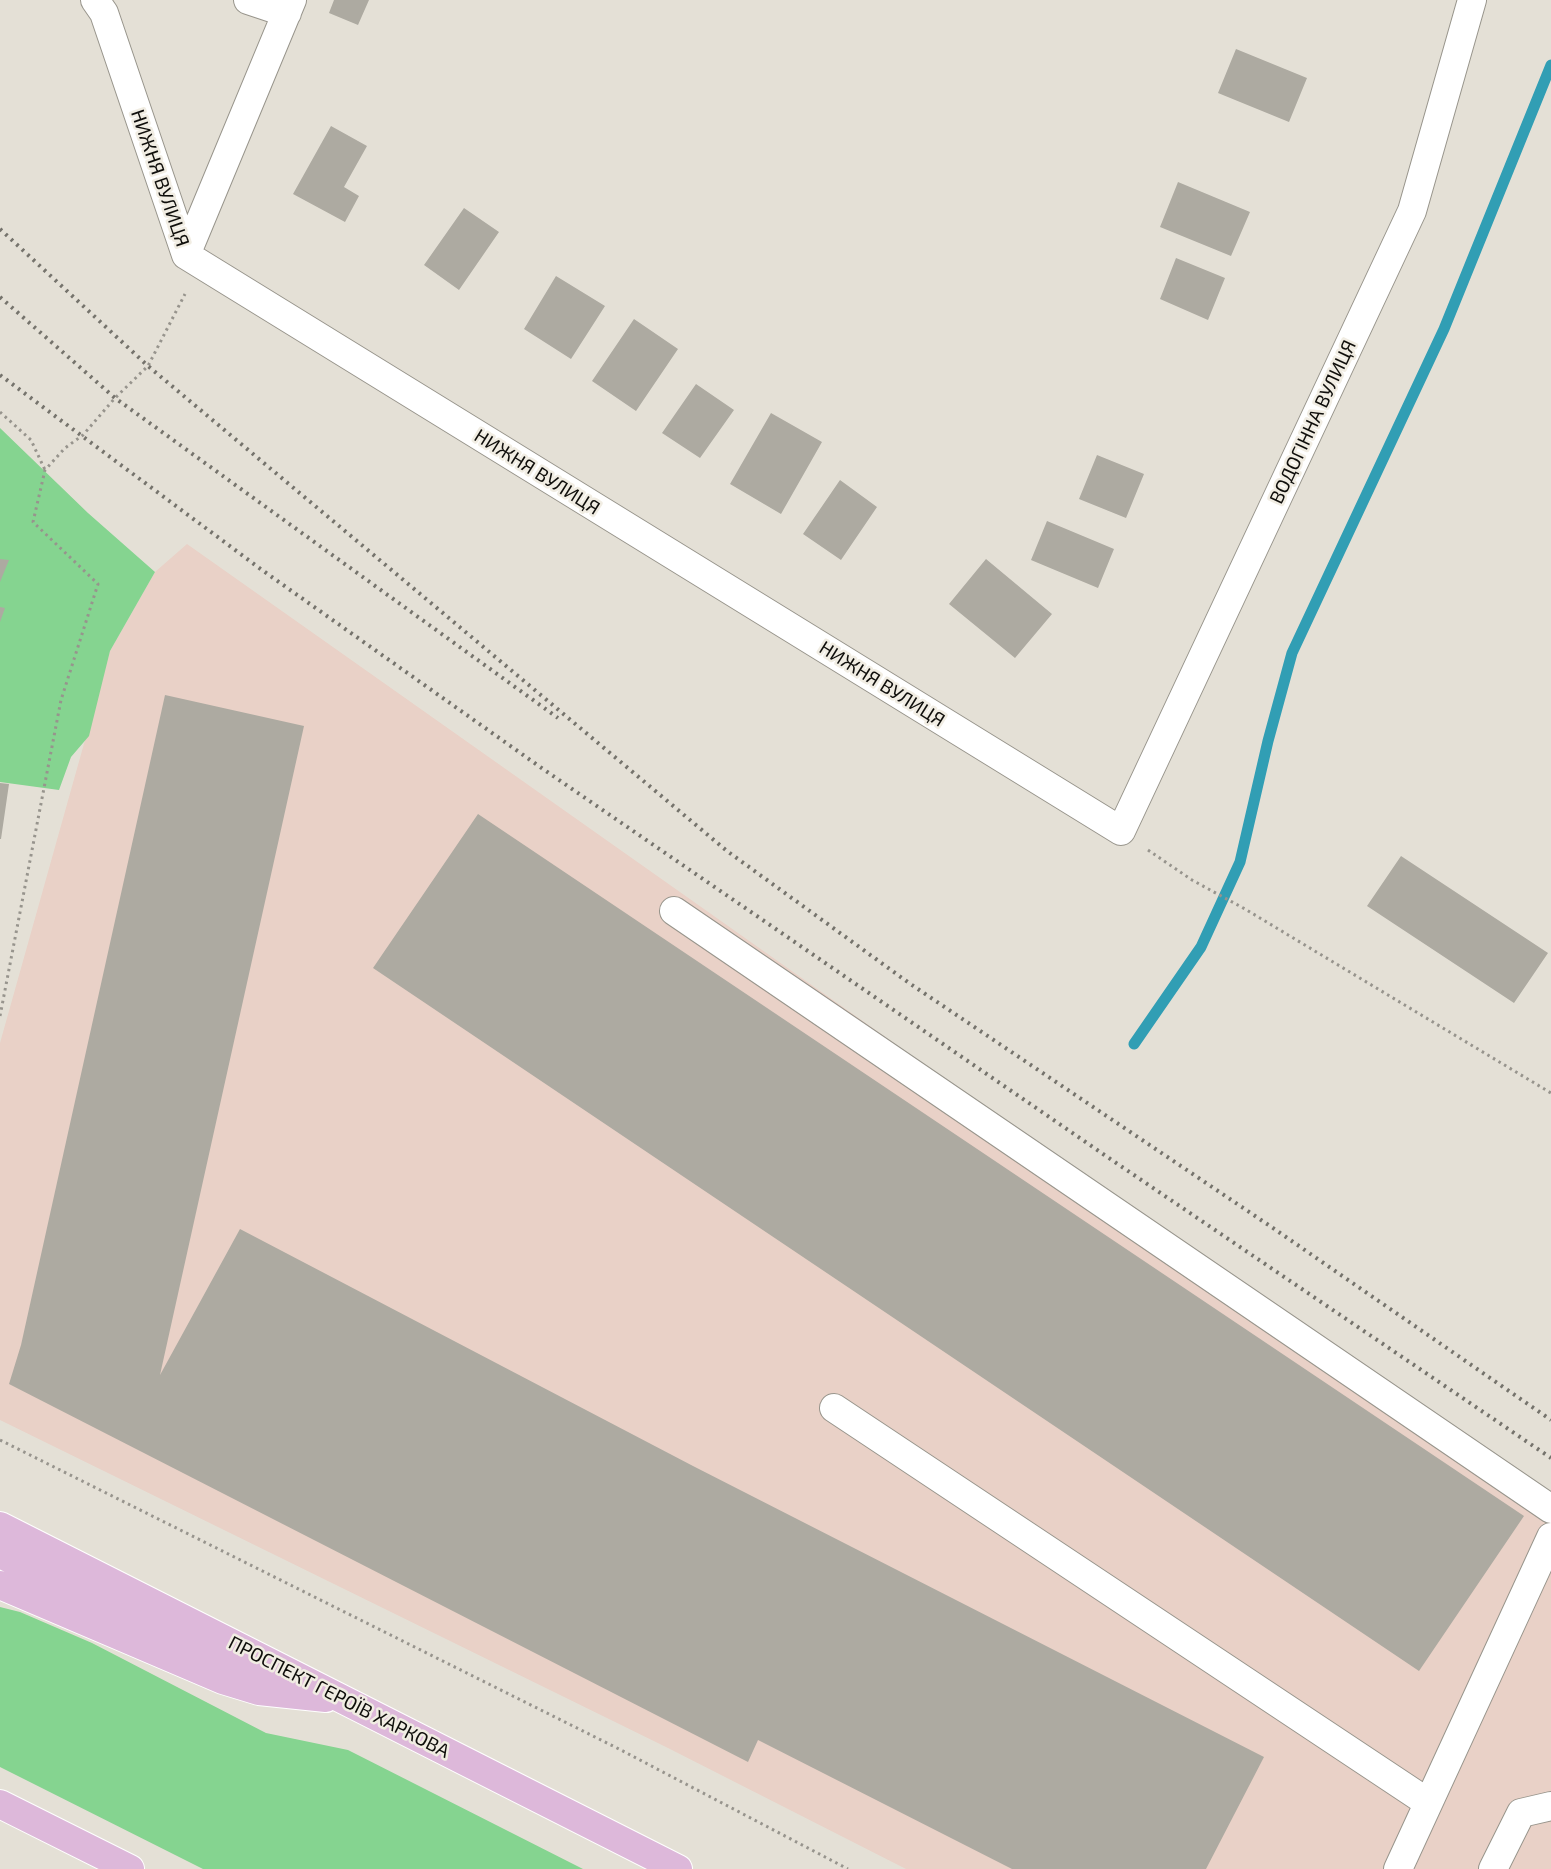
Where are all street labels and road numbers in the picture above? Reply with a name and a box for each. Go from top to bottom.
street label: НИЖНЯ ВУЛИЦЯ [126,106,194,250]
street label: ВОДОГІННА ВУЛИЦЯ [1265,336,1361,508]
street label: НИЖНЯ ВУЛИЦЯ [470,424,604,520]
street label: НИЖНЯ ВУЛИЦЯ [815,636,949,732]
street label: ПРОСПЕКТ ГЕРОЇВ ХАРКОВА [225,1631,453,1763]

